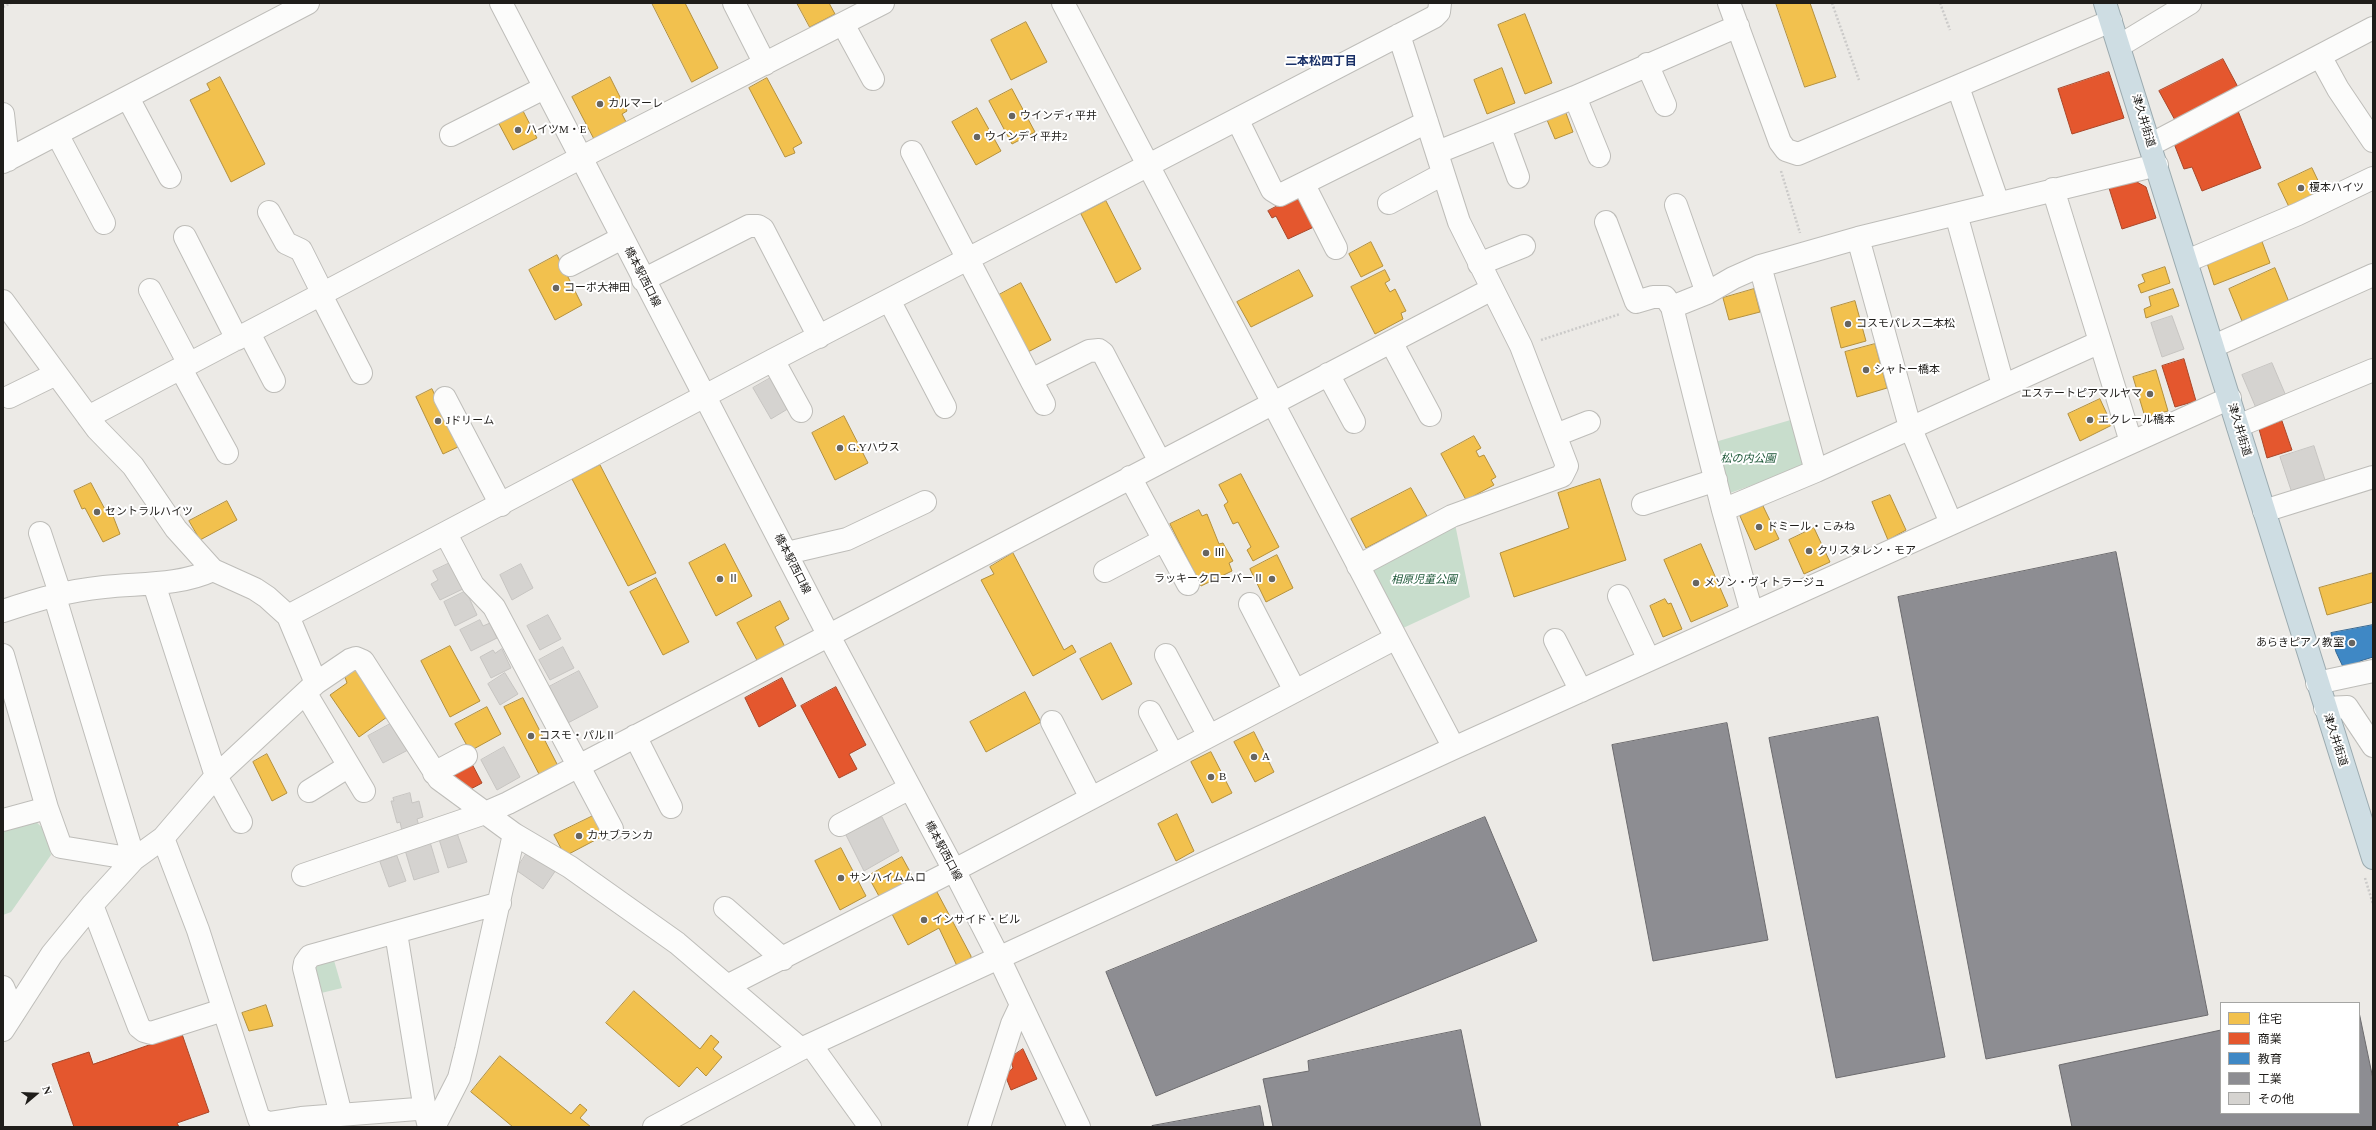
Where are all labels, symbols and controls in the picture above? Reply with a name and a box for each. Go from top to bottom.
district label: 二本松四丁目 [1285,55,1357,69]
street label: 津久井街道 [2129,93,2157,149]
place label: カルマーレ [608,97,663,111]
marker: カルマーレ [595,99,605,109]
place label: ウインディ平井 [1020,109,1097,123]
marker: ウインディ平井 [1007,111,1017,121]
place label: ハイツM・E [526,123,586,137]
marker: ハイツM・E [513,125,523,135]
place label: ウインディ平井2 [985,130,1067,144]
marker: ウインディ平井2 [972,132,982,142]
place label: 榎本ハイツ [2309,181,2364,195]
marker: 榎本ハイツ [2296,183,2306,193]
street label: 橋本駅西口線 [621,245,663,309]
place label: コーポ大神田 [564,281,630,295]
marker: コーポ大神田 [551,283,561,293]
place label: コスモパレス二本松 [1856,317,1955,331]
marker: コスモパレス二本松 [1843,319,1853,329]
place label: シャトー橋本 [1874,363,1940,377]
marker: シャトー橋本 [1861,365,1871,375]
place label: エステートピアマルヤマ [2021,387,2142,401]
marker: エステートピアマルヤマ [2145,389,2155,399]
street label: 津久井街道 [2225,402,2253,458]
place label: エクレール橋本 [2098,413,2175,427]
place label: Jドリーム [446,414,494,428]
marker: エクレール橋本 [2085,415,2095,425]
marker: Jドリーム [433,416,443,426]
place label: G.Yハウス [848,441,900,455]
marker: G.Yハウス [835,443,845,453]
park label: 松の内公園 [1721,452,1775,466]
place label: セントラルハイツ [105,505,193,519]
marker: セントラルハイツ [92,507,102,517]
place label: ドミール・こみね [1767,520,1855,534]
marker: ドミール・こみね [1754,522,1764,532]
street label: 橋本駅西口線 [771,532,813,596]
place label: クリスタレン・モア [1817,544,1916,558]
place label: Ⅲ [1214,546,1225,560]
marker: クリスタレン・モア [1804,546,1814,556]
marker: Ⅲ [1201,548,1211,558]
place label: Ⅱ [728,572,739,586]
place label: ラッキークローバーⅡ [1154,572,1264,586]
park label: 相原児童公園 [1391,573,1457,587]
marker: Ⅱ [715,574,725,584]
marker: ラッキークローバーⅡ [1267,574,1277,584]
place label: メゾン・ヴィトラージュ [1704,576,1825,590]
marker: メゾン・ヴィトラージュ [1691,578,1701,588]
place label: あらきピアノ教室 [2256,636,2344,650]
marker: あらきピアノ教室 [2347,638,2357,648]
street label: 津久井街道 [2320,712,2350,768]
place label: コスモ・パルⅡ [539,729,616,743]
marker: コスモ・パルⅡ [526,731,536,741]
place label: A [1262,750,1270,764]
marker: A [1249,752,1259,762]
place label: B [1219,770,1226,784]
marker: B [1206,772,1216,782]
street label: 橋本駅西口線 [922,819,964,883]
place label: カサブランカ [587,829,653,843]
marker: カサブランカ [574,831,584,841]
place label: サンハイムムロ [849,871,926,885]
marker: サンハイムムロ [836,873,846,883]
place label: インサイド・ビル [932,913,1020,927]
marker: インサイド・ビル [919,915,929,925]
legend [2220,1002,2360,1114]
text: 住宅 [2258,1012,2282,1026]
text: 商業 [2258,1032,2282,1046]
text: 教育 [2258,1052,2282,1066]
text: 工業 [2258,1072,2282,1086]
north arrow [16,1074,56,1114]
text: N [40,1084,54,1096]
text: その他 [2258,1092,2294,1106]

